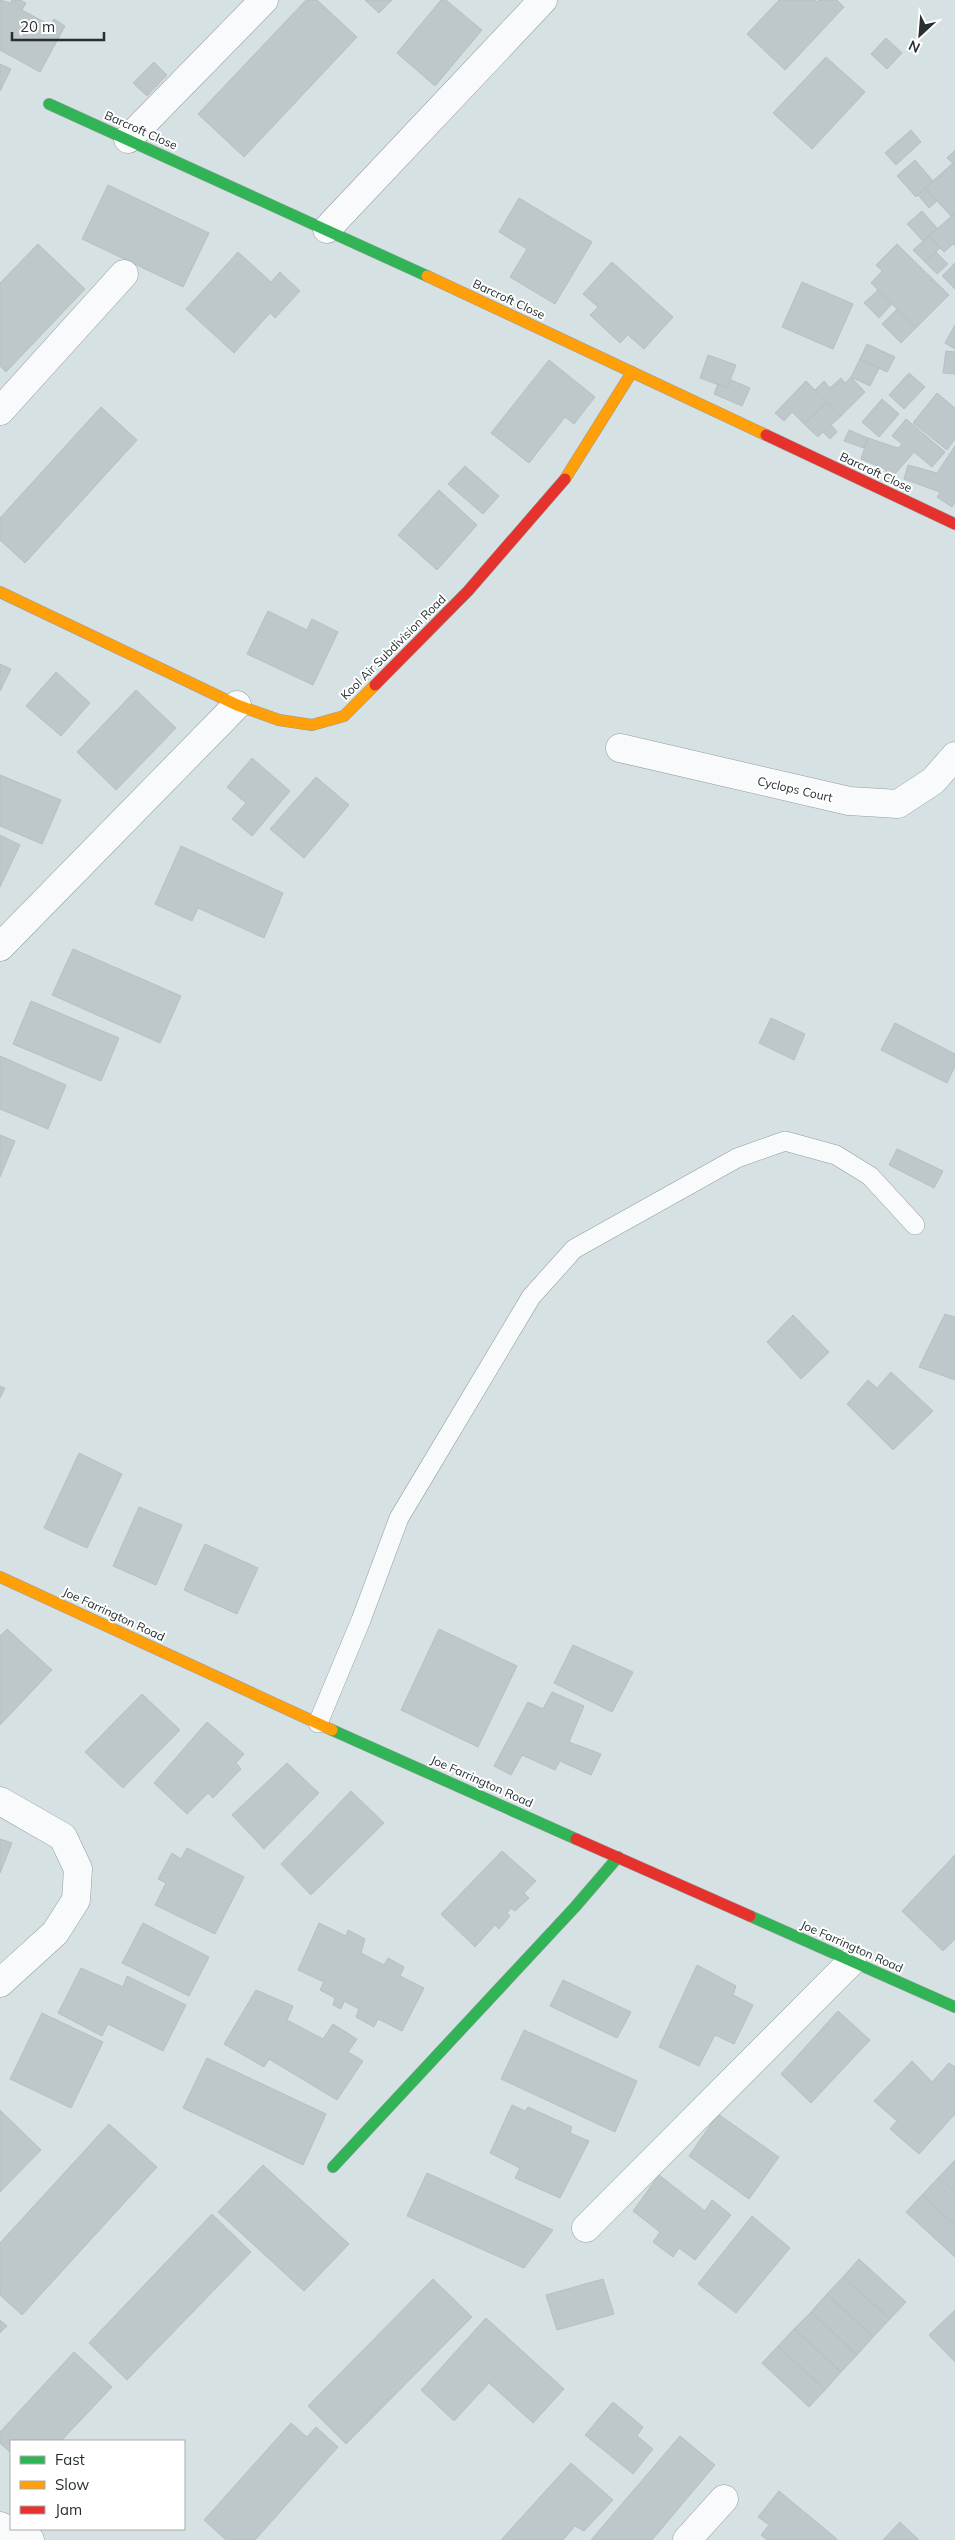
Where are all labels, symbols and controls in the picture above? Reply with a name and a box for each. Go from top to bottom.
scale bar [12,10,105,42]
north arrow [895,10,945,60]
text: 20 m [20,17,55,36]
text: N [906,36,923,57]
street label: Barcroft Close [102,107,180,153]
street label: Barcroft Close [470,276,548,322]
street label: Barcroft Close [837,449,915,495]
street label: Kool Air Subdivision Road [337,591,449,703]
street label: Cyclops Court [756,773,834,805]
street label: Joe Farrington Road [61,1584,167,1644]
street label: Joe Farrington Road [428,1752,536,1810]
street label: Joe Farrington Road [798,1917,906,1975]
legend [10,2440,185,2530]
text: Fast [55,2450,85,2469]
text: Slow [55,2475,89,2494]
text: Jam [55,2500,82,2519]

